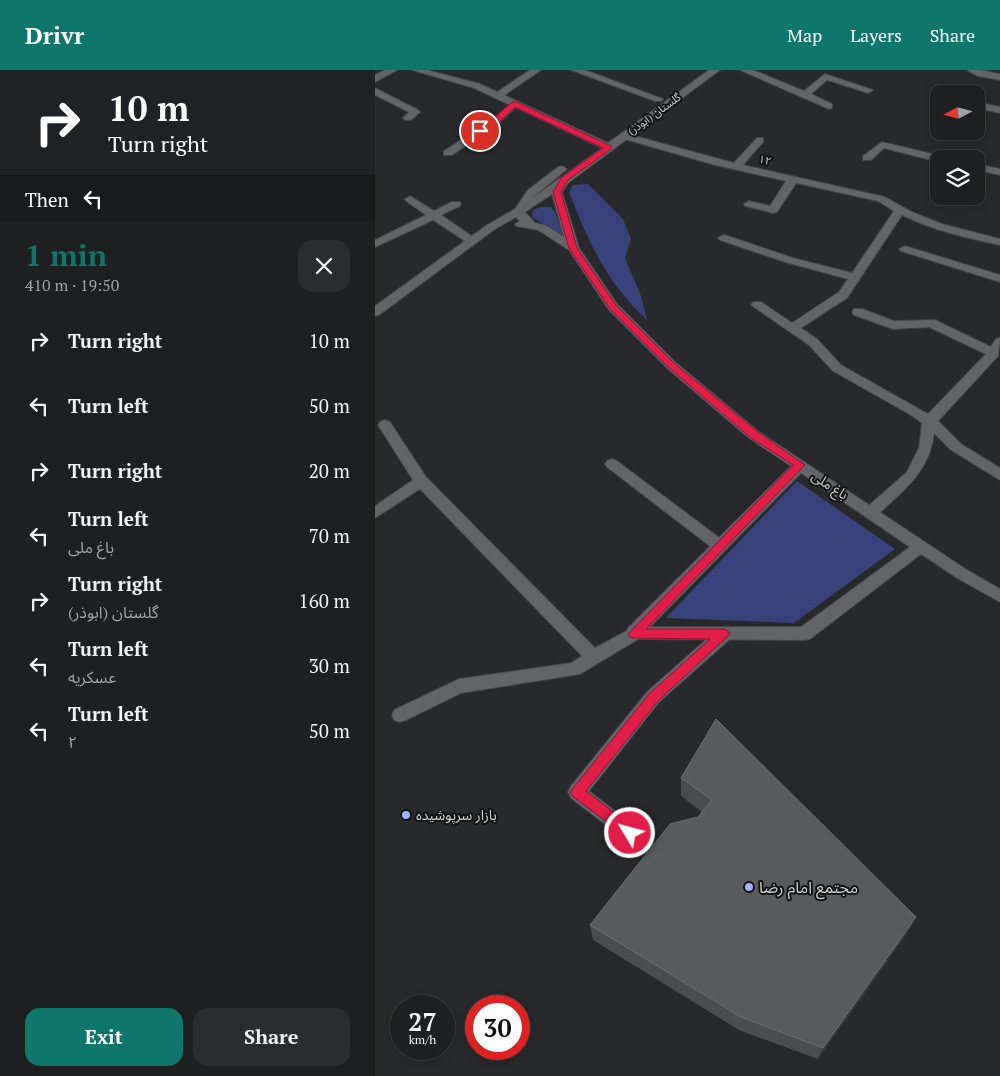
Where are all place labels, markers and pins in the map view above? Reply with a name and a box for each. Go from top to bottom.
pin [459,110,501,152]
place label: بازار سرپوشیده [416,805,497,825]
marker: بازار سرپوشیده [400,809,412,821]
place label: مجتمع امام رضا [759,876,858,900]
marker: مجتمع امام رضا [743,881,755,893]

